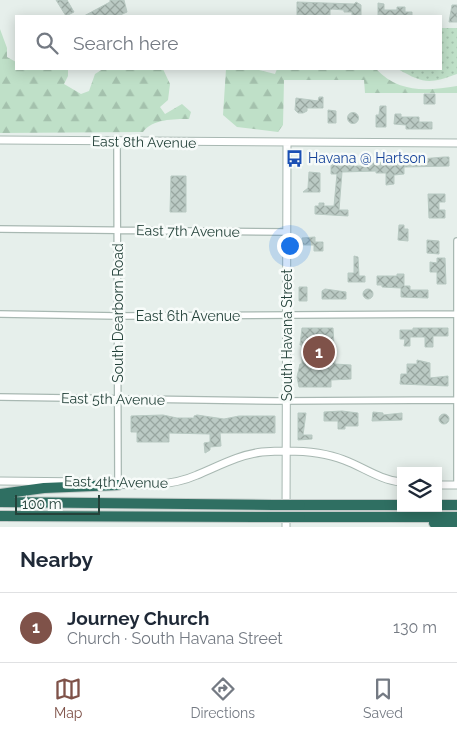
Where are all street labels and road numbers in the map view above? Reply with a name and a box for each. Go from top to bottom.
street label: East 8th Avenue [92,133,196,151]
street label: East 7th Avenue [136,222,240,240]
street label: South Dearborn Road [110,243,126,383]
street label: South Havana Street [279,269,295,401]
street label: East 6th Avenue [136,308,240,324]
street label: East 5th Avenue [61,390,165,408]
street label: East 4th Avenue [64,473,168,491]

